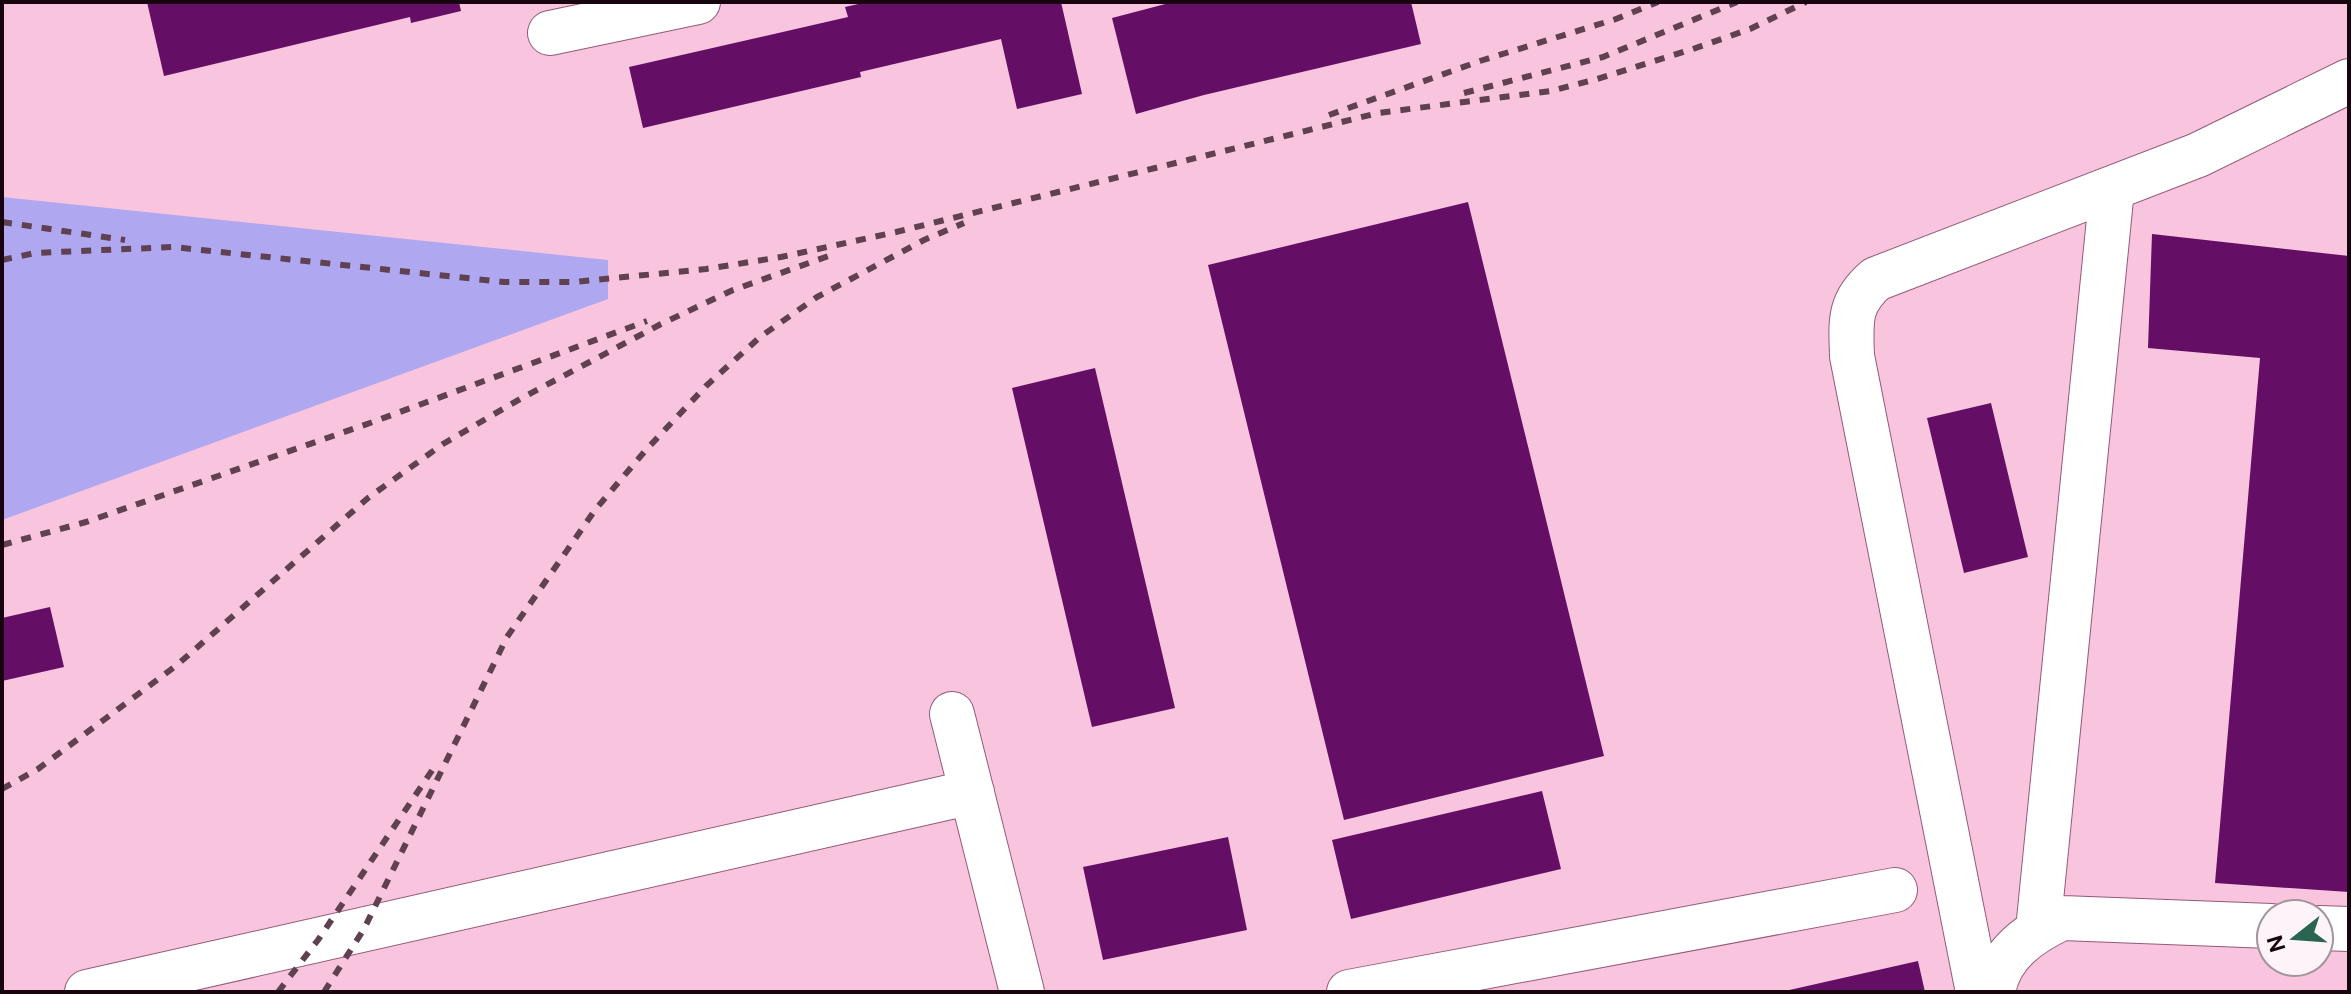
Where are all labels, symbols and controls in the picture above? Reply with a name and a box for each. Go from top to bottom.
north arrow [2255,898,2335,978]
text: N [2260,932,2293,956]

